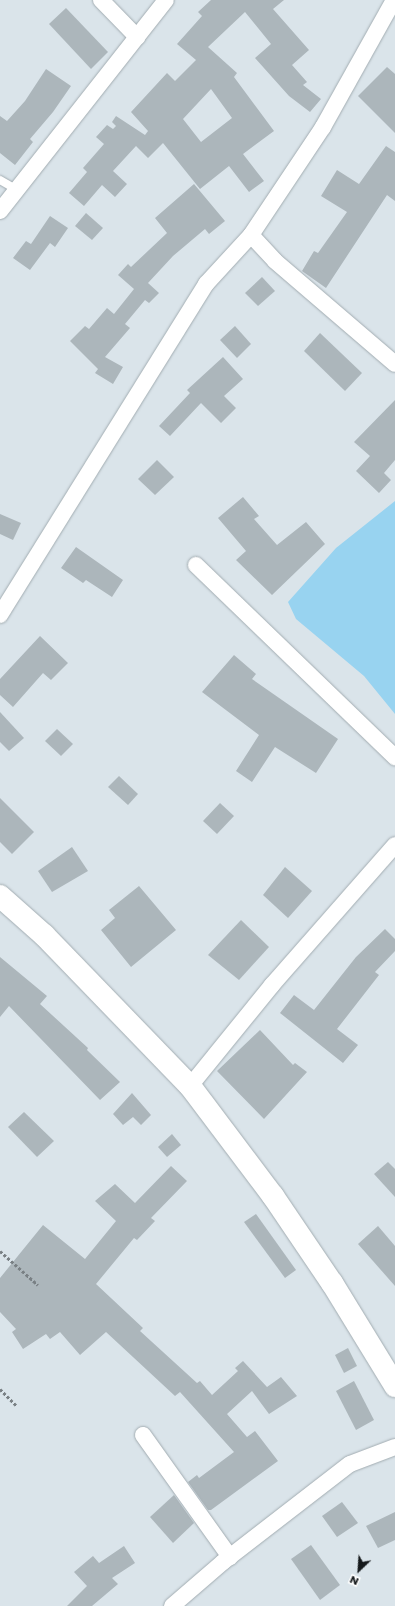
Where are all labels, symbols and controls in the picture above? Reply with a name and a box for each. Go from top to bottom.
north arrow [339,1550,379,1590]
text: N [347,1572,361,1590]

